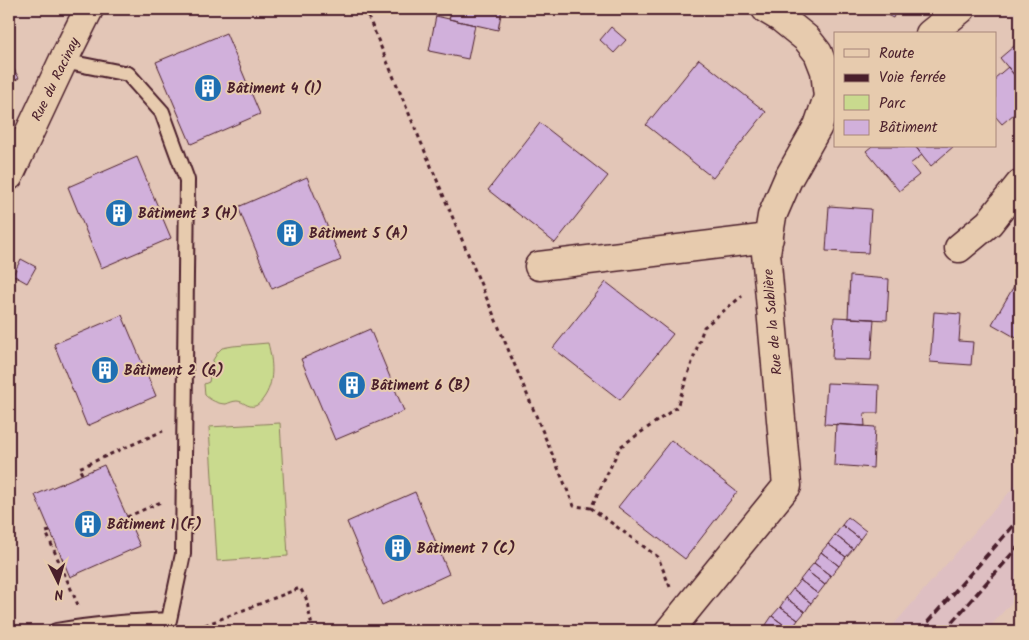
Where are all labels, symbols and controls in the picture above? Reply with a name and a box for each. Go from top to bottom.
legend [834,32,996,148]
street label: Rue du Racinay [26,33,86,125]
text: Route [879,42,915,66]
text: Voie ferrée [879,66,946,90]
building icon: Bâtiment 4 (I) [193,73,223,103]
place label: Bâtiment 4 (I) [227,78,322,100]
text: Parc [879,92,906,116]
text: Bâtiment [879,116,938,140]
building icon: Bâtiment 3 (H) [104,198,134,228]
place label: Bâtiment 3 (H) [138,203,238,225]
building icon: Bâtiment 5 (A) [275,218,305,248]
place label: Bâtiment 5 (A) [309,223,408,245]
street label: Rue de la Sablière [757,267,789,376]
building icon: Bâtiment 2 (G) [90,355,120,385]
place label: Bâtiment 2 (G) [124,360,224,382]
building icon: Bâtiment 6 (B) [337,370,367,400]
place label: Bâtiment 6 (B) [371,375,471,397]
building icon: Bâtiment 1 (F) [73,509,103,539]
place label: Bâtiment 1 (F) [107,514,202,536]
building icon: Bâtiment 7 (C) [383,533,413,563]
place label: Bâtiment 7 (C) [417,538,515,560]
north arrow [32,558,82,608]
text: N [54,583,64,605]

